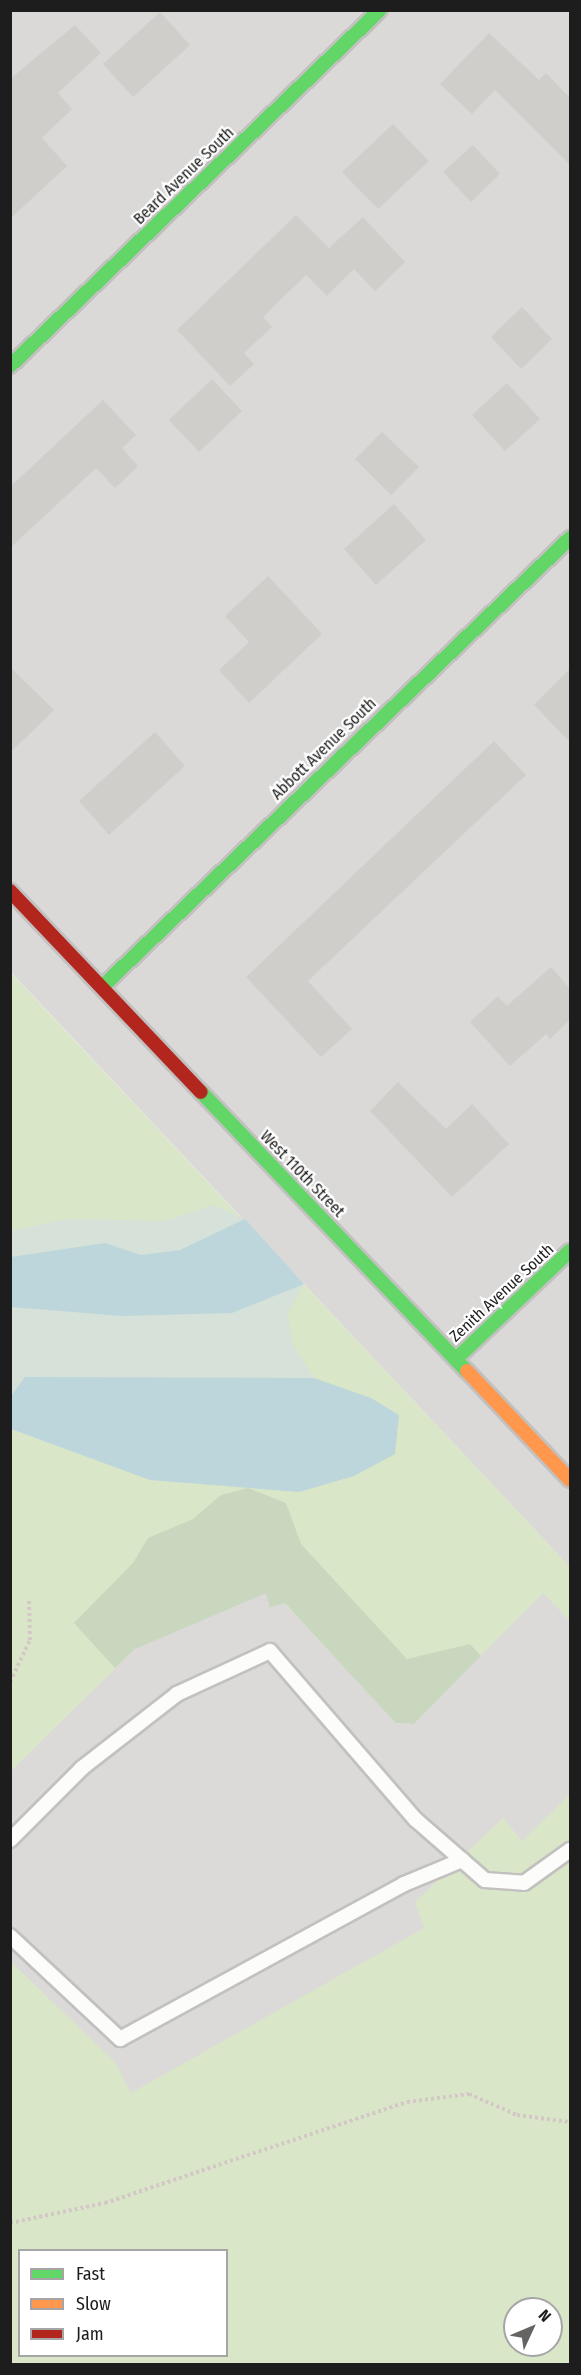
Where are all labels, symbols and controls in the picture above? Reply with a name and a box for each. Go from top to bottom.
street label: Beard Avenue South [130,123,238,229]
street label: Abbott Avenue South [268,694,380,804]
street label: West 110th Street [256,1127,348,1221]
street label: Zenith Avenue South [446,1240,558,1346]
legend [18,2249,228,2357]
text: Fast [76,2263,105,2285]
text: Slow [76,2293,111,2315]
north arrow [503,2297,563,2357]
text: N [535,2305,555,2326]
text: Jam [76,2323,104,2345]

